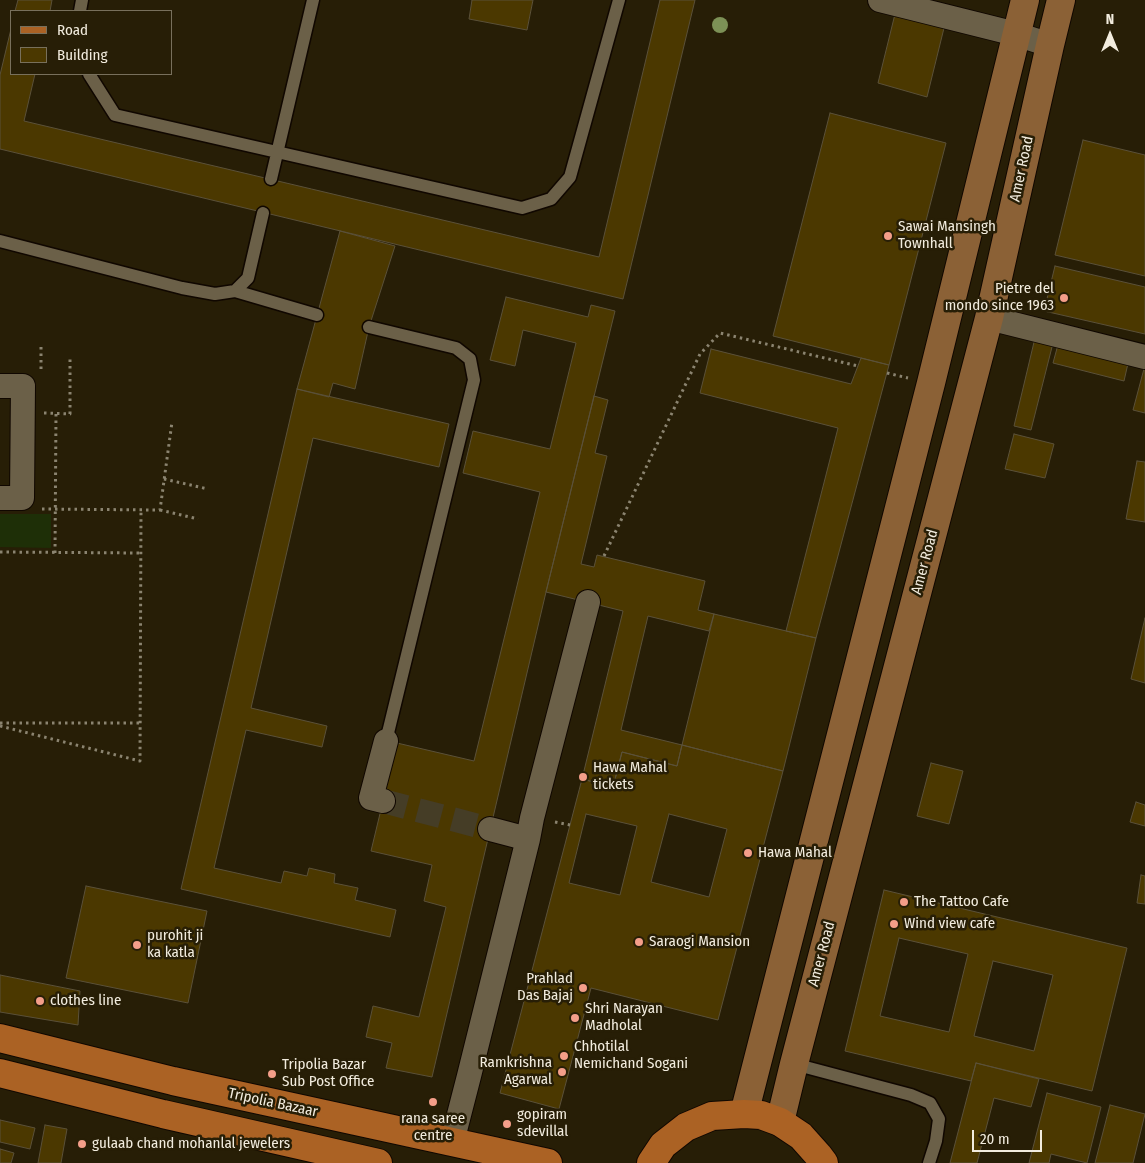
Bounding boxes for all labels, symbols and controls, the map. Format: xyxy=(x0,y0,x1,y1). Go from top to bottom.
legend xyxy=(10,10,172,75)
north arrow xyxy=(1085,10,1135,60)
text: N xyxy=(1106,11,1114,28)
text: Road xyxy=(57,21,88,39)
text: Building xyxy=(57,46,108,64)
street label: Amer Road xyxy=(1006,135,1038,203)
place label: Sawai Mansingh Townhall xyxy=(898,218,996,253)
marker: Sawai Mansingh Townhall xyxy=(882,230,894,242)
place label: Pietre del mondo since 1963 xyxy=(945,280,1054,315)
marker: Pietre del mondo since 1963 xyxy=(1058,292,1070,304)
street label: Amer Road xyxy=(908,527,942,597)
place label: Hawa Mahal tickets xyxy=(593,759,667,794)
marker: Hawa Mahal tickets xyxy=(577,771,589,783)
place label: Hawa Mahal xyxy=(758,844,832,862)
marker: Hawa Mahal xyxy=(742,847,754,859)
place label: The Tattoo Cafe xyxy=(914,893,1009,911)
marker: The Tattoo Cafe xyxy=(898,896,910,908)
place label: Wind view cafe xyxy=(904,915,995,933)
marker: Wind view cafe xyxy=(888,918,900,930)
street label: Amer Road xyxy=(805,919,839,989)
place label: purohit ji ka katla xyxy=(147,927,203,962)
place label: Saraogi Mansion xyxy=(649,933,750,951)
marker: Saraogi Mansion xyxy=(633,936,645,948)
marker: purohit ji ka katla xyxy=(131,939,143,951)
place label: Prahlad Das Bajaj xyxy=(517,970,573,1005)
marker: Prahlad Das Bajaj xyxy=(577,982,589,994)
place label: clothes line xyxy=(50,992,121,1010)
marker: clothes line xyxy=(34,995,46,1007)
place label: Shri Narayan Madholal xyxy=(585,1000,663,1035)
marker: Shri Narayan Madholal xyxy=(569,1012,581,1024)
place label: Chhotilal Nemichand Sogani xyxy=(574,1038,688,1073)
marker: Chhotilal Nemichand Sogani xyxy=(558,1050,570,1062)
place label: Ramkrishna Agarwal xyxy=(480,1054,552,1089)
place label: Tripolia Bazar Sub Post Office xyxy=(282,1056,374,1091)
marker: Ramkrishna Agarwal xyxy=(556,1066,568,1078)
marker: Tripolia Bazar Sub Post Office xyxy=(266,1068,278,1080)
street label: Tripolia Bazaar xyxy=(227,1085,319,1121)
marker: rana saree centre xyxy=(427,1096,439,1108)
place label: gopiram sdevillal xyxy=(517,1106,568,1141)
place label: rana saree centre xyxy=(401,1110,465,1145)
marker: gopiram sdevillal xyxy=(501,1118,513,1130)
scale bar xyxy=(975,1120,1045,1152)
text: 20 m xyxy=(980,1130,1010,1148)
place label: gulaab chand mohanlal jewelers xyxy=(92,1135,290,1153)
marker: gulaab chand mohanlal jewelers xyxy=(76,1138,88,1150)

